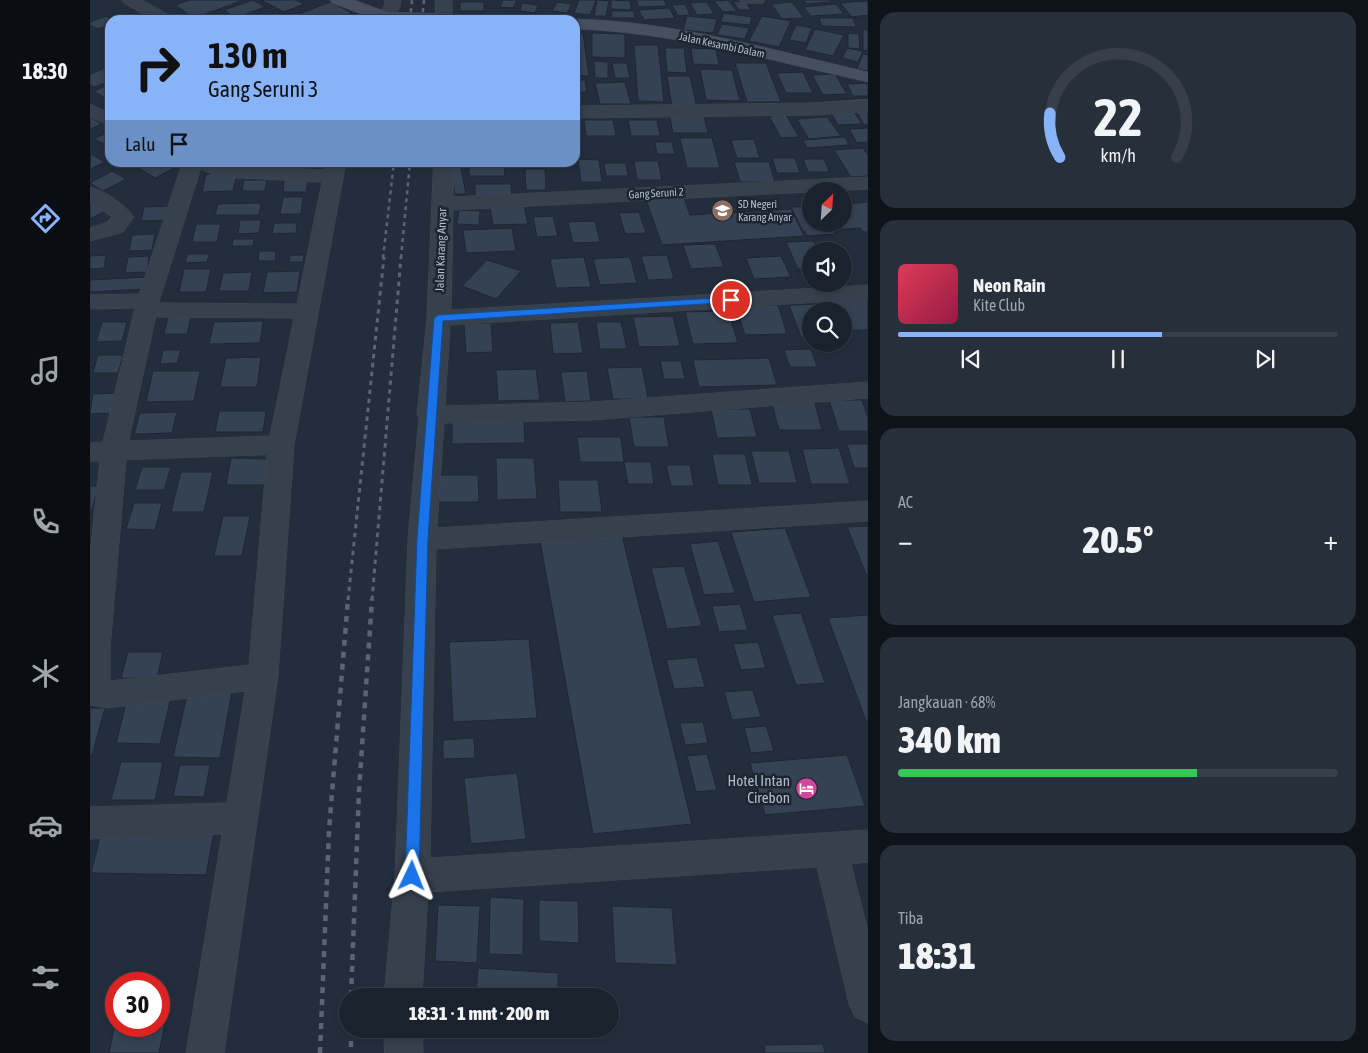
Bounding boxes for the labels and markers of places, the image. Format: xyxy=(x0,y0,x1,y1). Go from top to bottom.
school or university icon: SD Negeri Karang Anyar xyxy=(710,198,734,222)
place label: SD Negeri Karang Anyar xyxy=(738,198,792,223)
pin xyxy=(710,279,752,321)
place label: Hotel Intan Cirebon xyxy=(728,772,790,806)
hotel icon: Hotel Intan Cirebon xyxy=(794,777,818,801)

